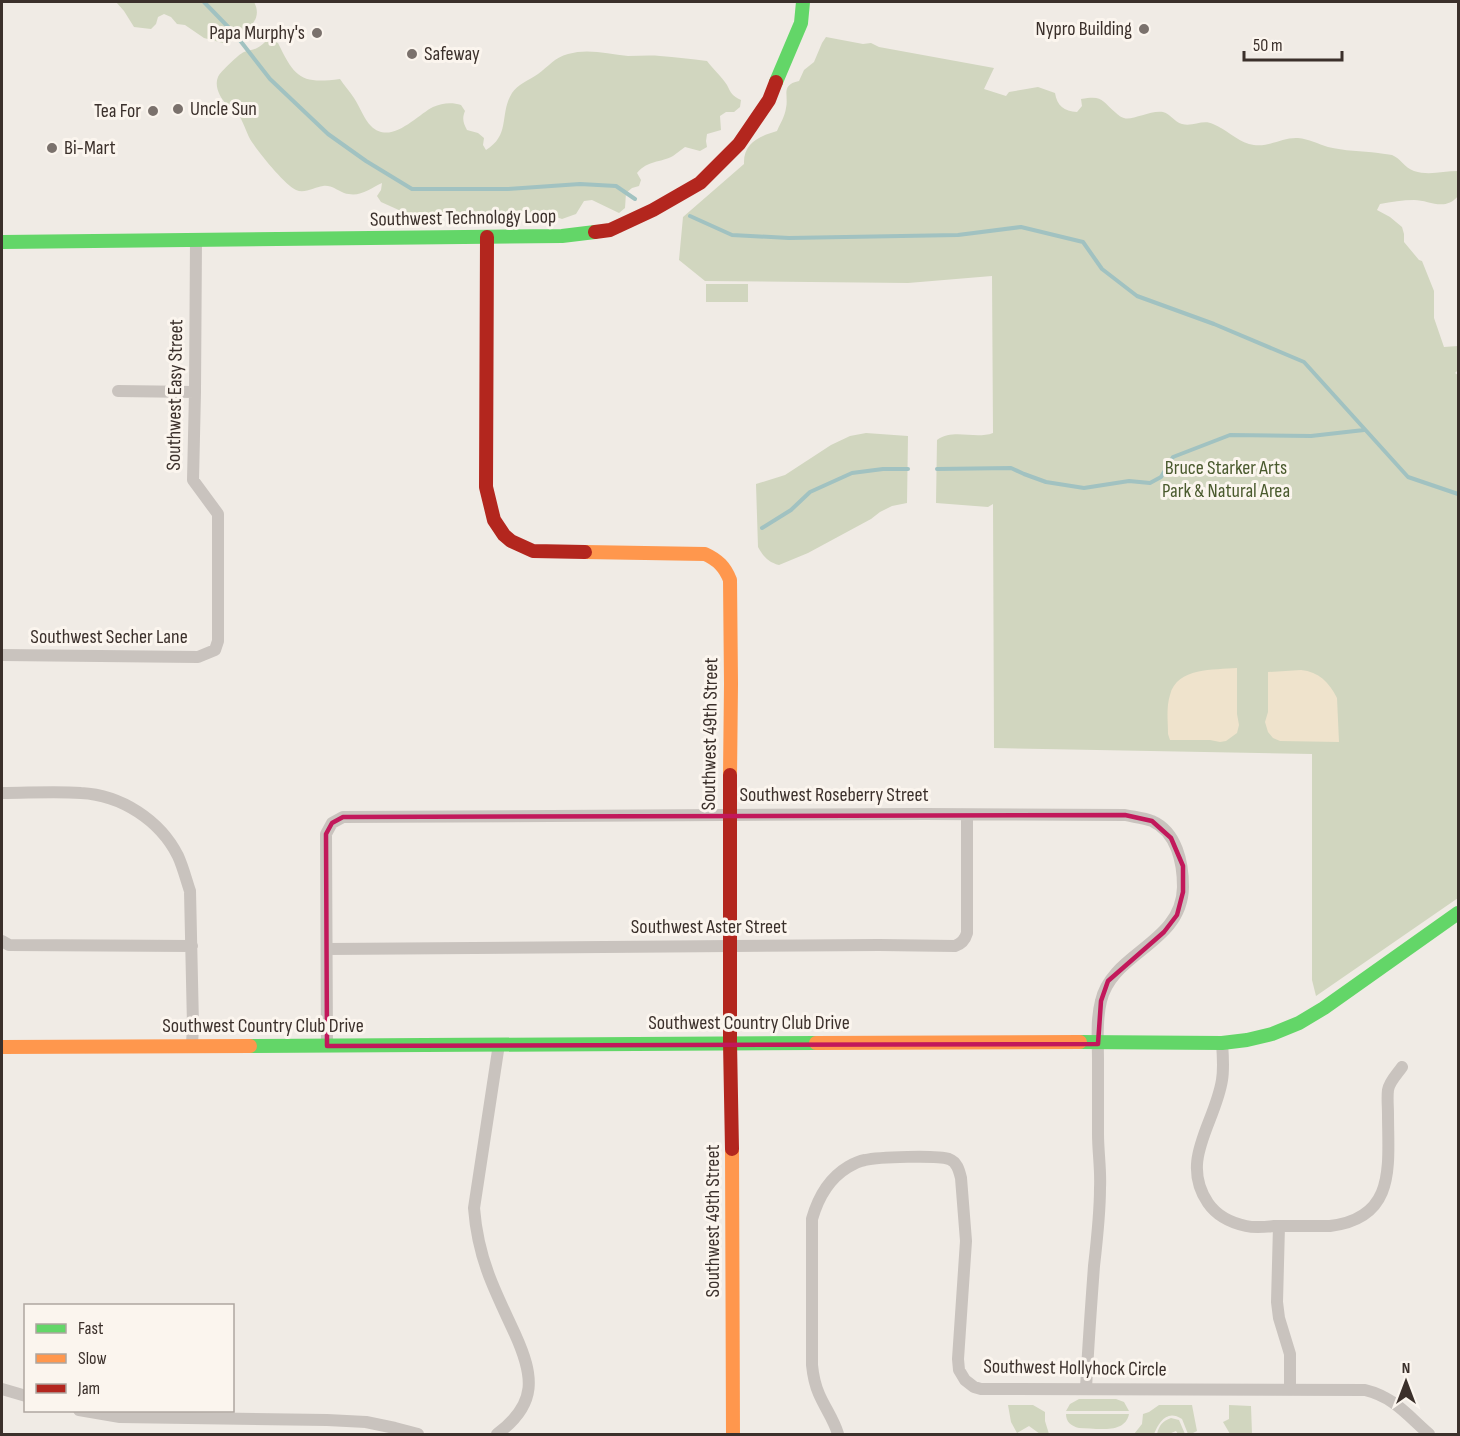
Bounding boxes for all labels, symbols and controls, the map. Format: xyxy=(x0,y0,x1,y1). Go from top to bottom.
place label: Nypro Building xyxy=(1036,17,1132,41)
place label: Papa Murphy's xyxy=(209,21,305,45)
marker: Nypro Building xyxy=(1137,22,1151,36)
scale bar xyxy=(1244,24,1342,62)
marker: Papa Murphy's xyxy=(310,26,324,40)
text: 50 m xyxy=(1253,35,1283,56)
place label: Safeway xyxy=(424,42,480,66)
marker: Safeway xyxy=(405,47,419,61)
place label: Uncle Sun xyxy=(190,97,257,121)
place label: Tea For xyxy=(94,99,141,123)
marker: Uncle Sun xyxy=(171,102,185,116)
marker: Tea For xyxy=(146,104,160,118)
place label: Bi-Mart xyxy=(64,136,116,160)
marker: Bi-Mart xyxy=(45,141,59,155)
street label: Southwest Technology Loop xyxy=(370,204,556,232)
street label: Southwest Easy Street xyxy=(162,319,188,471)
park label: Bruce Starker Arts Park & Natural Area xyxy=(1162,456,1290,503)
street label: Southwest Secher Lane xyxy=(30,625,188,649)
street label: Southwest 49th Street xyxy=(697,657,723,811)
street label: Southwest Roseberry Street xyxy=(739,783,929,807)
street label: Southwest Aster Street xyxy=(631,915,787,939)
street label: Southwest Country Club Drive xyxy=(648,1011,850,1035)
street label: Southwest Country Club Drive xyxy=(162,1014,364,1038)
street label: Southwest 49th Street xyxy=(701,1145,725,1297)
legend xyxy=(24,1304,234,1412)
text: Fast xyxy=(78,1318,104,1339)
text: Slow xyxy=(78,1348,107,1369)
north arrow xyxy=(1376,1352,1436,1412)
street label: Southwest Hollyhock Circle xyxy=(983,1354,1167,1382)
text: N xyxy=(1402,1359,1410,1378)
text: Jam xyxy=(77,1378,100,1399)

